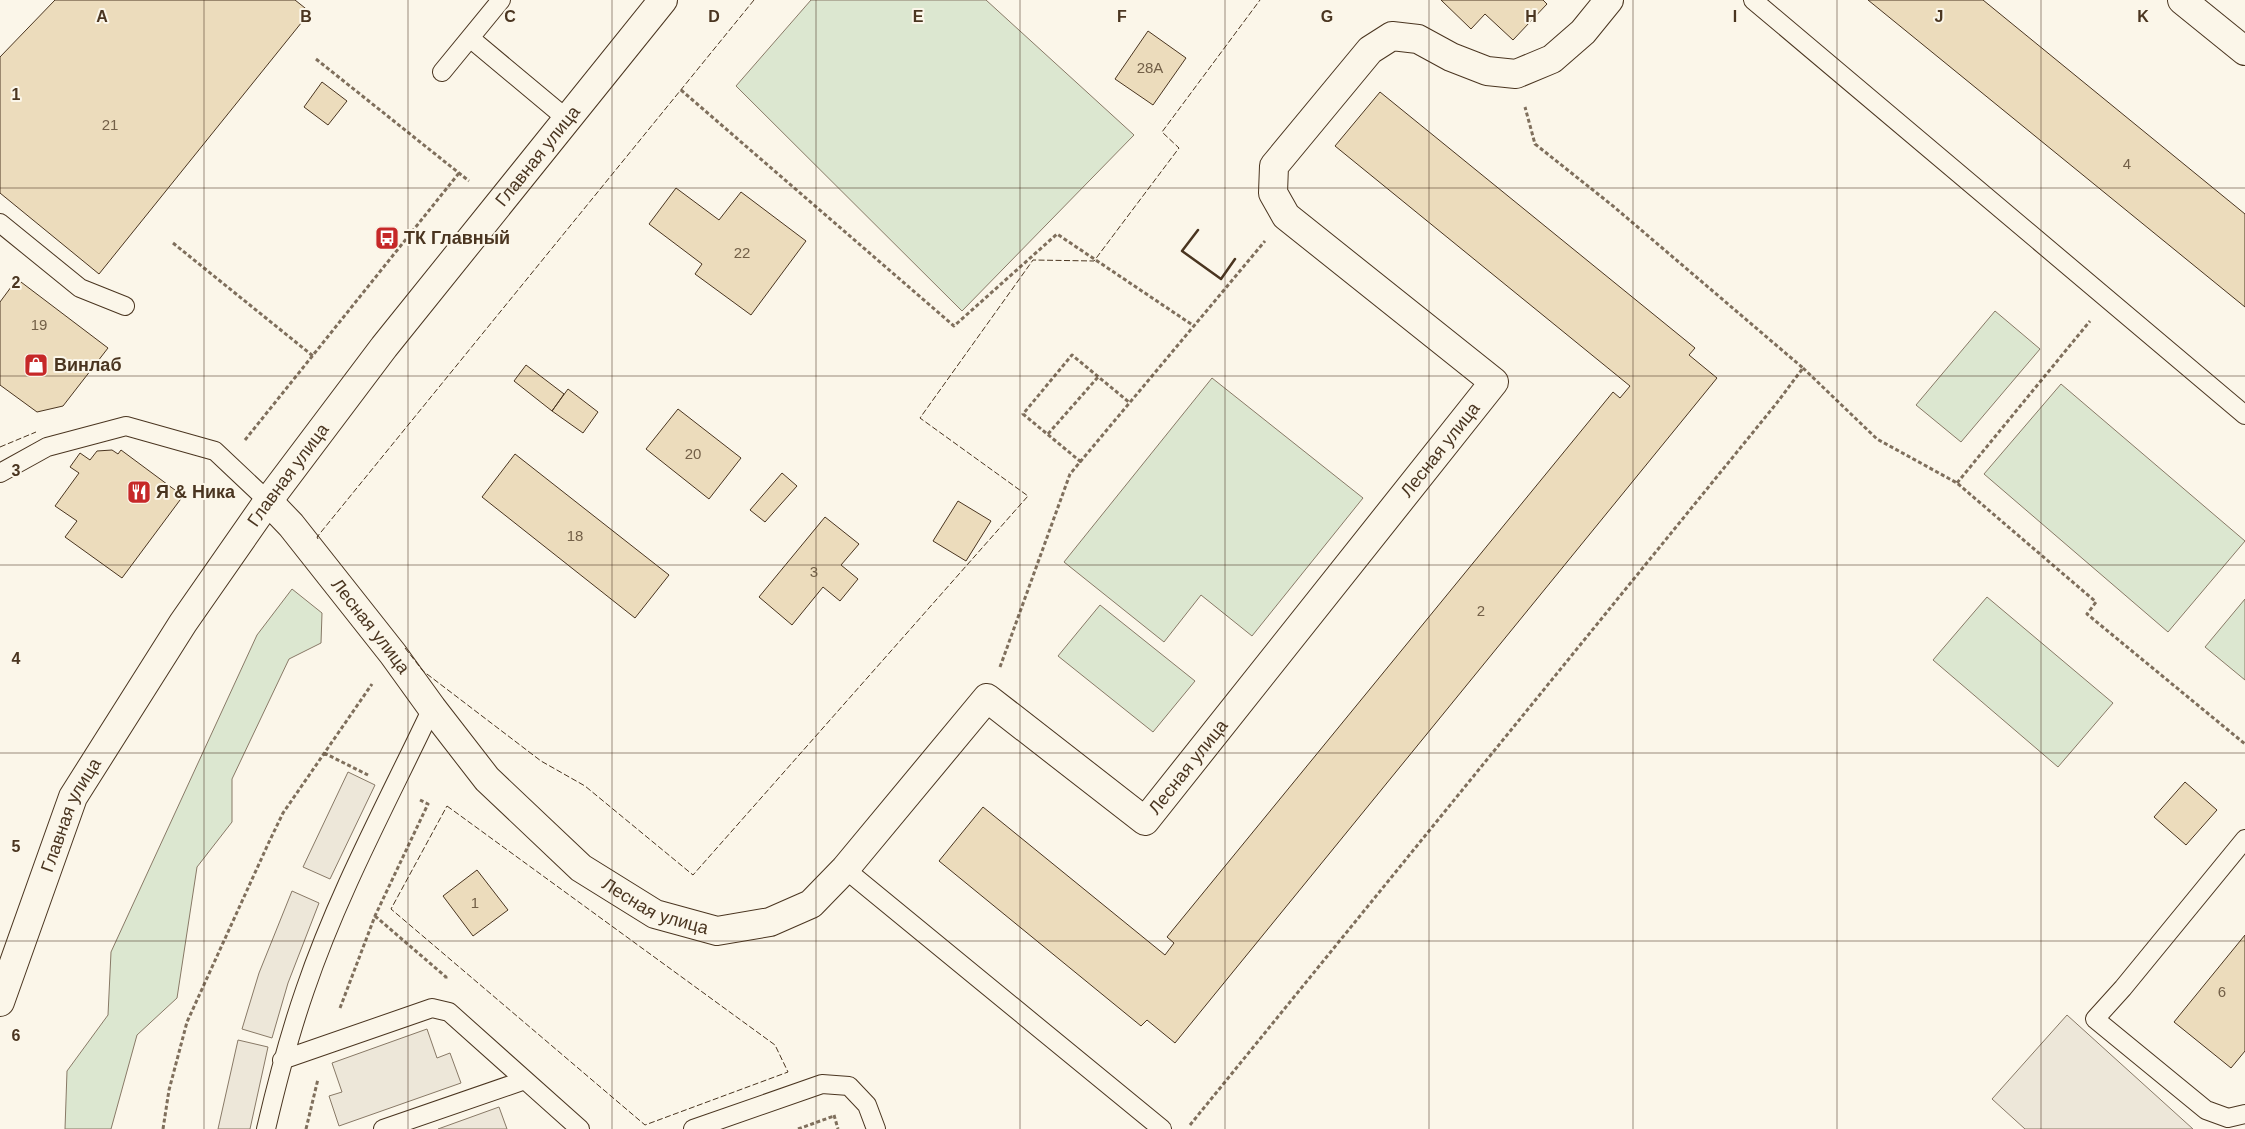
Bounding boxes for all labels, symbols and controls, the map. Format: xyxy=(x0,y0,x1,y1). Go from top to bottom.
text: A xyxy=(96,8,108,25)
text: B xyxy=(300,8,312,25)
text: C xyxy=(504,8,516,25)
text: D xyxy=(708,8,720,25)
text: E xyxy=(913,8,924,25)
text: F xyxy=(1117,8,1127,25)
text: G xyxy=(1321,8,1333,25)
text: H xyxy=(1525,8,1537,25)
text: I xyxy=(1733,8,1737,25)
text: J xyxy=(1935,8,1943,25)
text: K xyxy=(2137,8,2149,25)
house number: 28А xyxy=(1137,59,1163,76)
text: 1 xyxy=(12,86,21,103)
street label: Главная улица xyxy=(491,101,585,210)
house number: 21 xyxy=(102,116,118,133)
house number: 4 xyxy=(2123,155,2131,172)
bus stop icon: ТК Главный xyxy=(374,225,400,251)
place label: ТК Главный xyxy=(404,228,510,248)
house number: 22 xyxy=(734,244,750,261)
text: 2 xyxy=(12,274,21,291)
house number: 19 xyxy=(31,316,47,333)
shop icon: Винлаб xyxy=(23,352,49,378)
place label: Винлаб xyxy=(54,355,122,375)
street label: Лесная улица xyxy=(1396,398,1484,501)
street label: Главная улица xyxy=(243,419,333,530)
house number: 20 xyxy=(685,445,701,462)
text: 3 xyxy=(12,462,21,479)
restaurant icon: Я & Ника xyxy=(126,479,152,505)
place label: Я & Ника xyxy=(156,482,236,502)
house number: 18 xyxy=(567,527,583,544)
house number: 3 xyxy=(810,563,818,580)
street label: Лесная улица xyxy=(327,575,414,678)
house number: 2 xyxy=(1477,602,1485,619)
text: 4 xyxy=(12,650,21,667)
street label: Лесная улица xyxy=(1144,715,1232,818)
street label: Главная улица xyxy=(37,754,105,875)
text: 5 xyxy=(12,838,21,855)
street label: Лесная улица xyxy=(599,874,711,938)
house number: 1 xyxy=(471,894,479,911)
house number: 6 xyxy=(2218,983,2226,1000)
text: 6 xyxy=(12,1027,21,1044)

